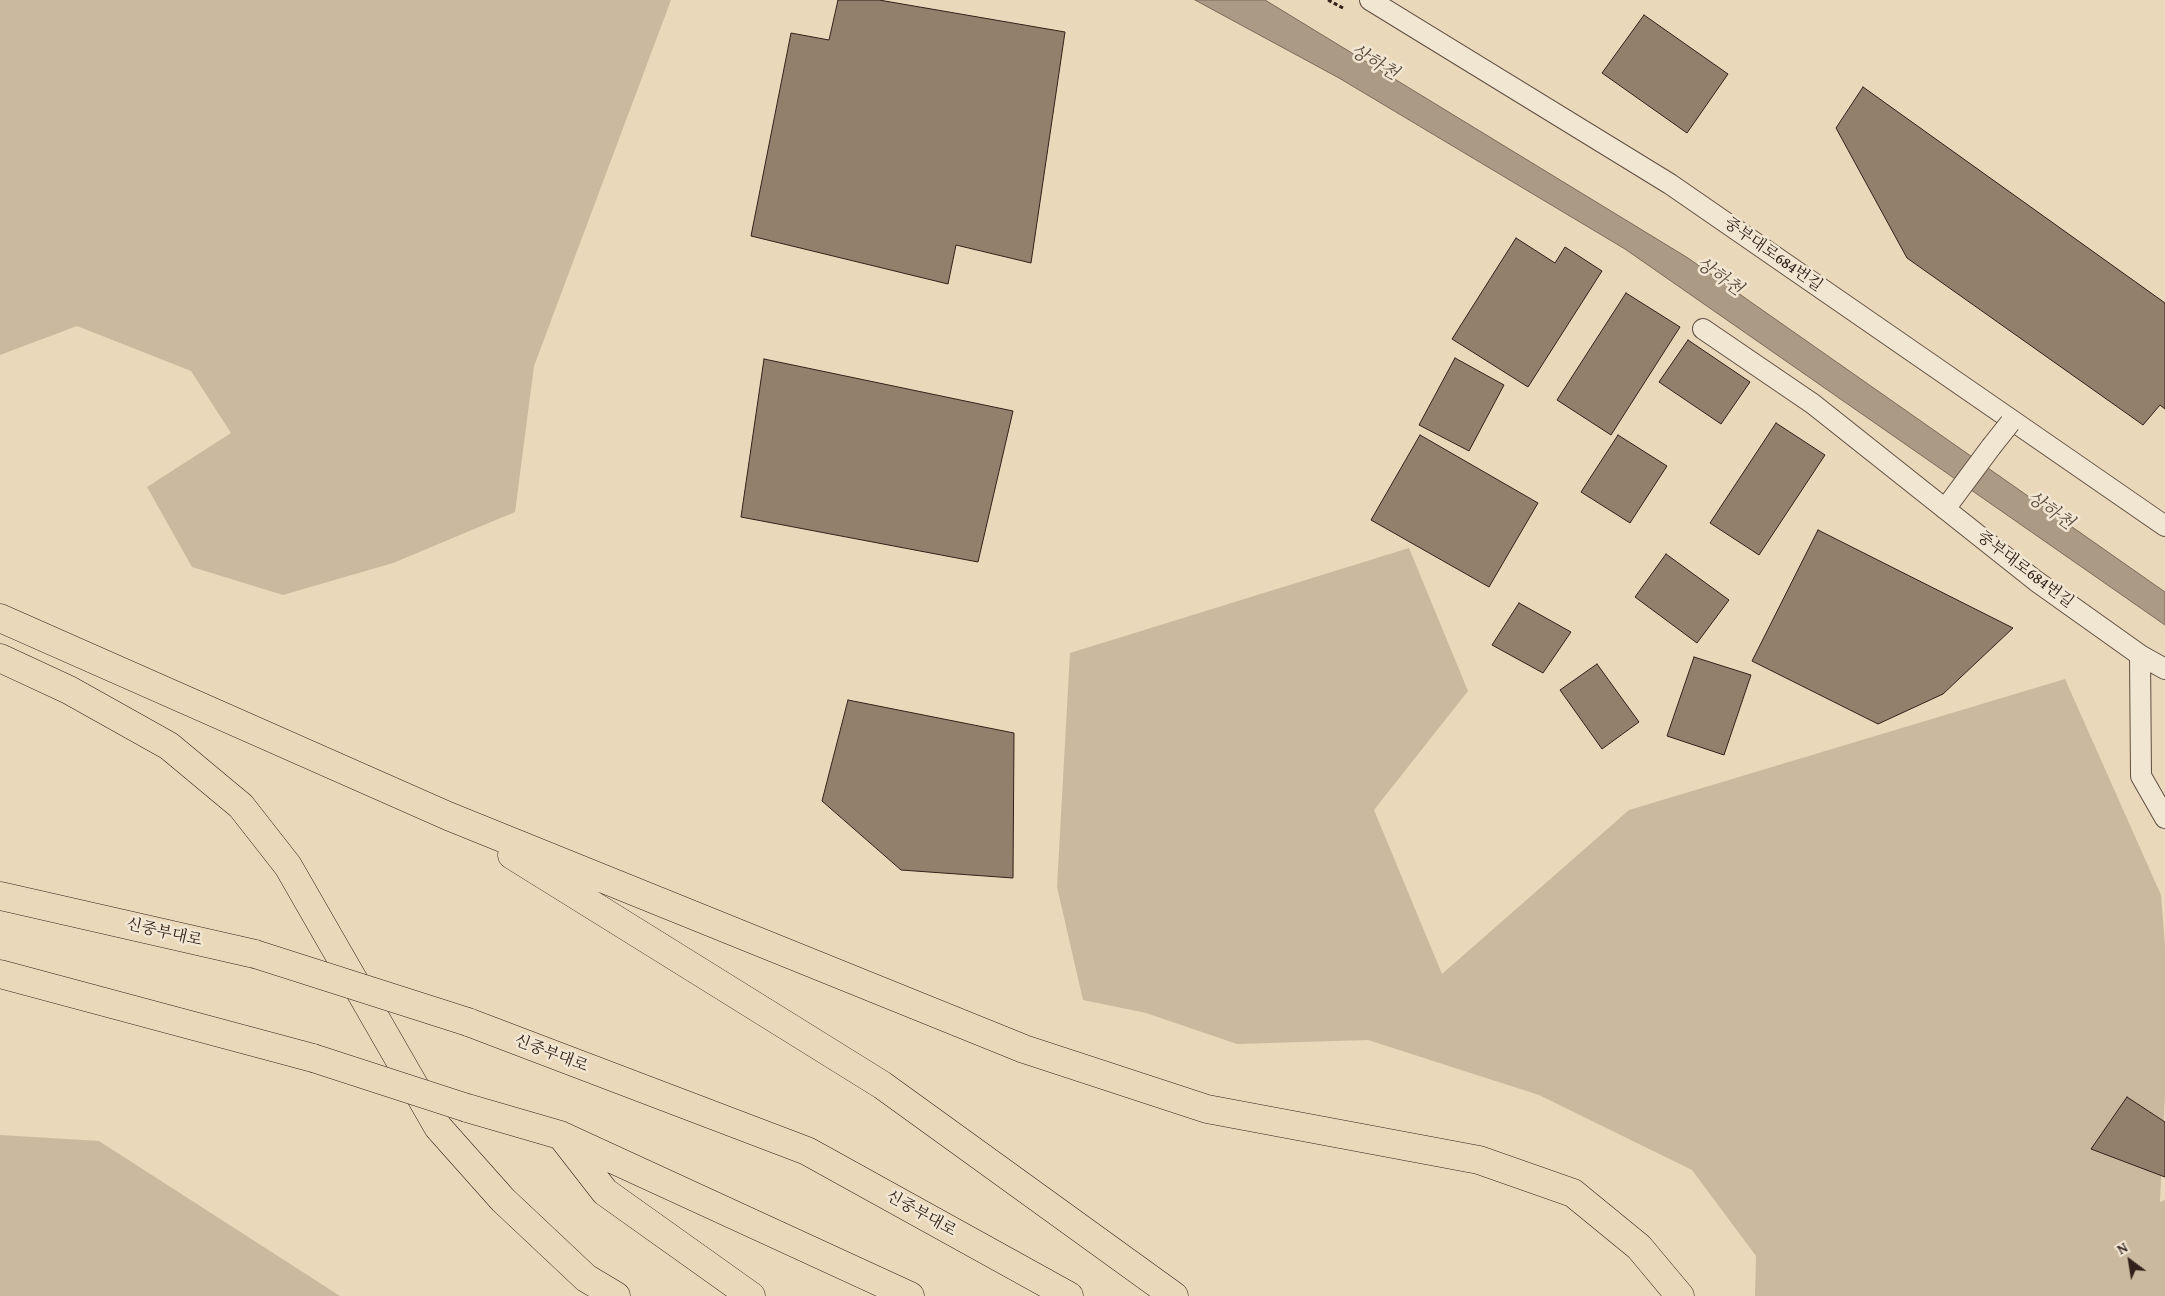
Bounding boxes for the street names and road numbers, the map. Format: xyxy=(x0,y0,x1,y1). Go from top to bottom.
street label: 중부대로684번길 xyxy=(1720,214,1826,296)
street label: 중부대로684번길 xyxy=(1973,527,2077,613)
street label: 신중부대로 xyxy=(124,915,204,951)
street label: 신중부대로 xyxy=(511,1031,591,1077)
street label: 신중부대로 xyxy=(883,1187,959,1241)

